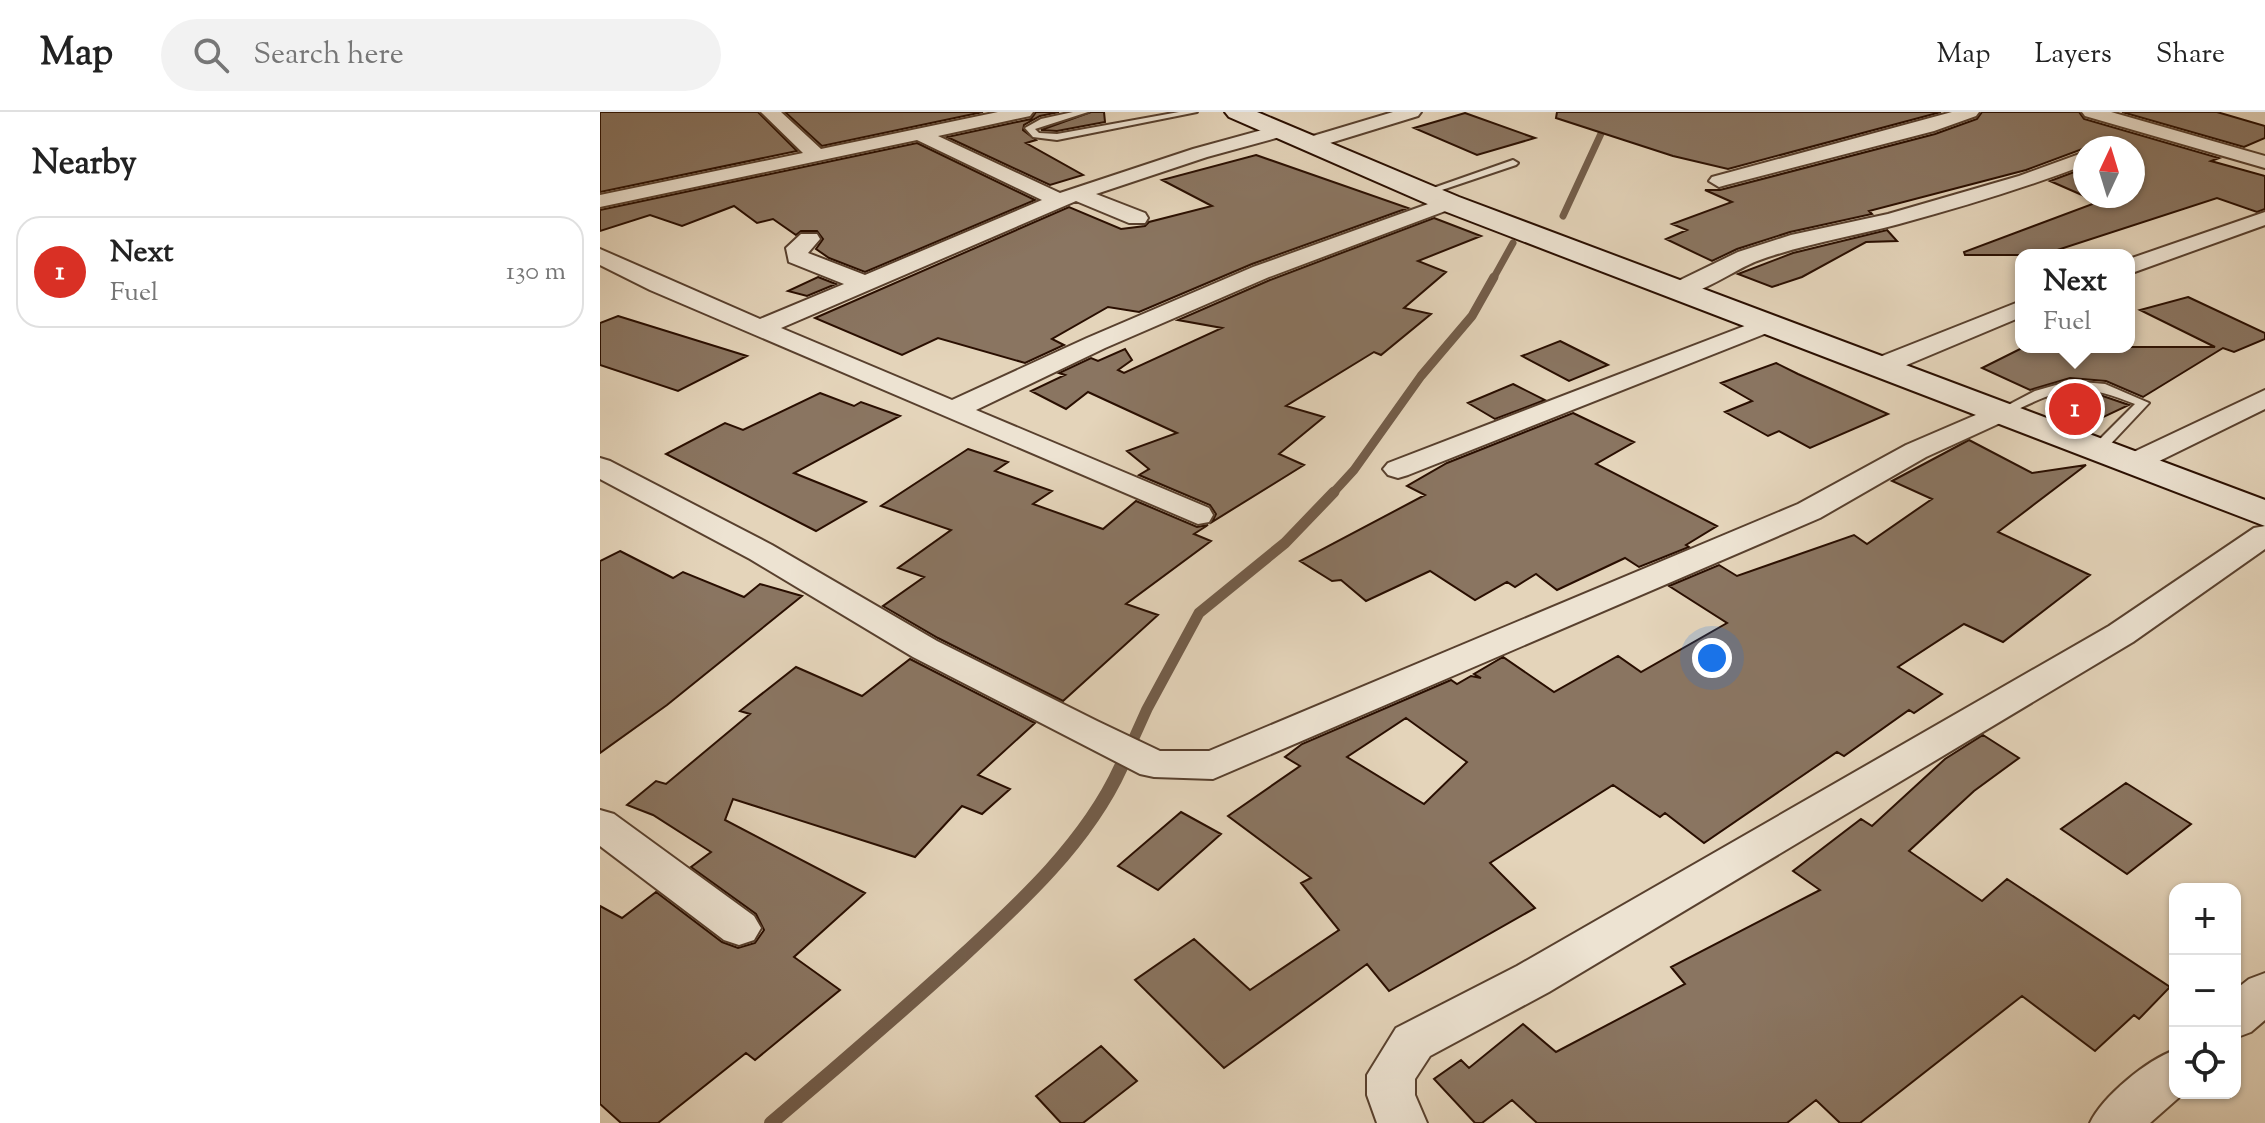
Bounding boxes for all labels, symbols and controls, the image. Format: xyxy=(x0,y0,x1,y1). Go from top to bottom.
search box xyxy=(161,19,721,91)
text: Map xyxy=(40,28,113,82)
icon: search xyxy=(189,33,233,77)
text: Search here xyxy=(253,34,404,77)
text: Map xyxy=(1937,35,1990,75)
text: Layers xyxy=(2034,35,2112,75)
text: Share xyxy=(2156,35,2225,75)
north arrow xyxy=(2073,136,2145,208)
text: Nearby xyxy=(32,140,137,189)
text: Next xyxy=(110,232,174,275)
popup xyxy=(2015,249,2135,353)
text: 1 xyxy=(56,254,64,291)
text: 130 m xyxy=(506,254,566,291)
text: Next xyxy=(2043,261,2107,304)
text: Fuel xyxy=(110,275,158,312)
text: Fuel xyxy=(2043,304,2091,341)
pin: 1 xyxy=(2049,379,2101,439)
your location xyxy=(1692,638,1732,678)
map controls xyxy=(2169,883,2241,1099)
button: + xyxy=(2169,883,2241,955)
button: − xyxy=(2169,955,2241,1027)
button: locate xyxy=(2169,1027,2241,1099)

